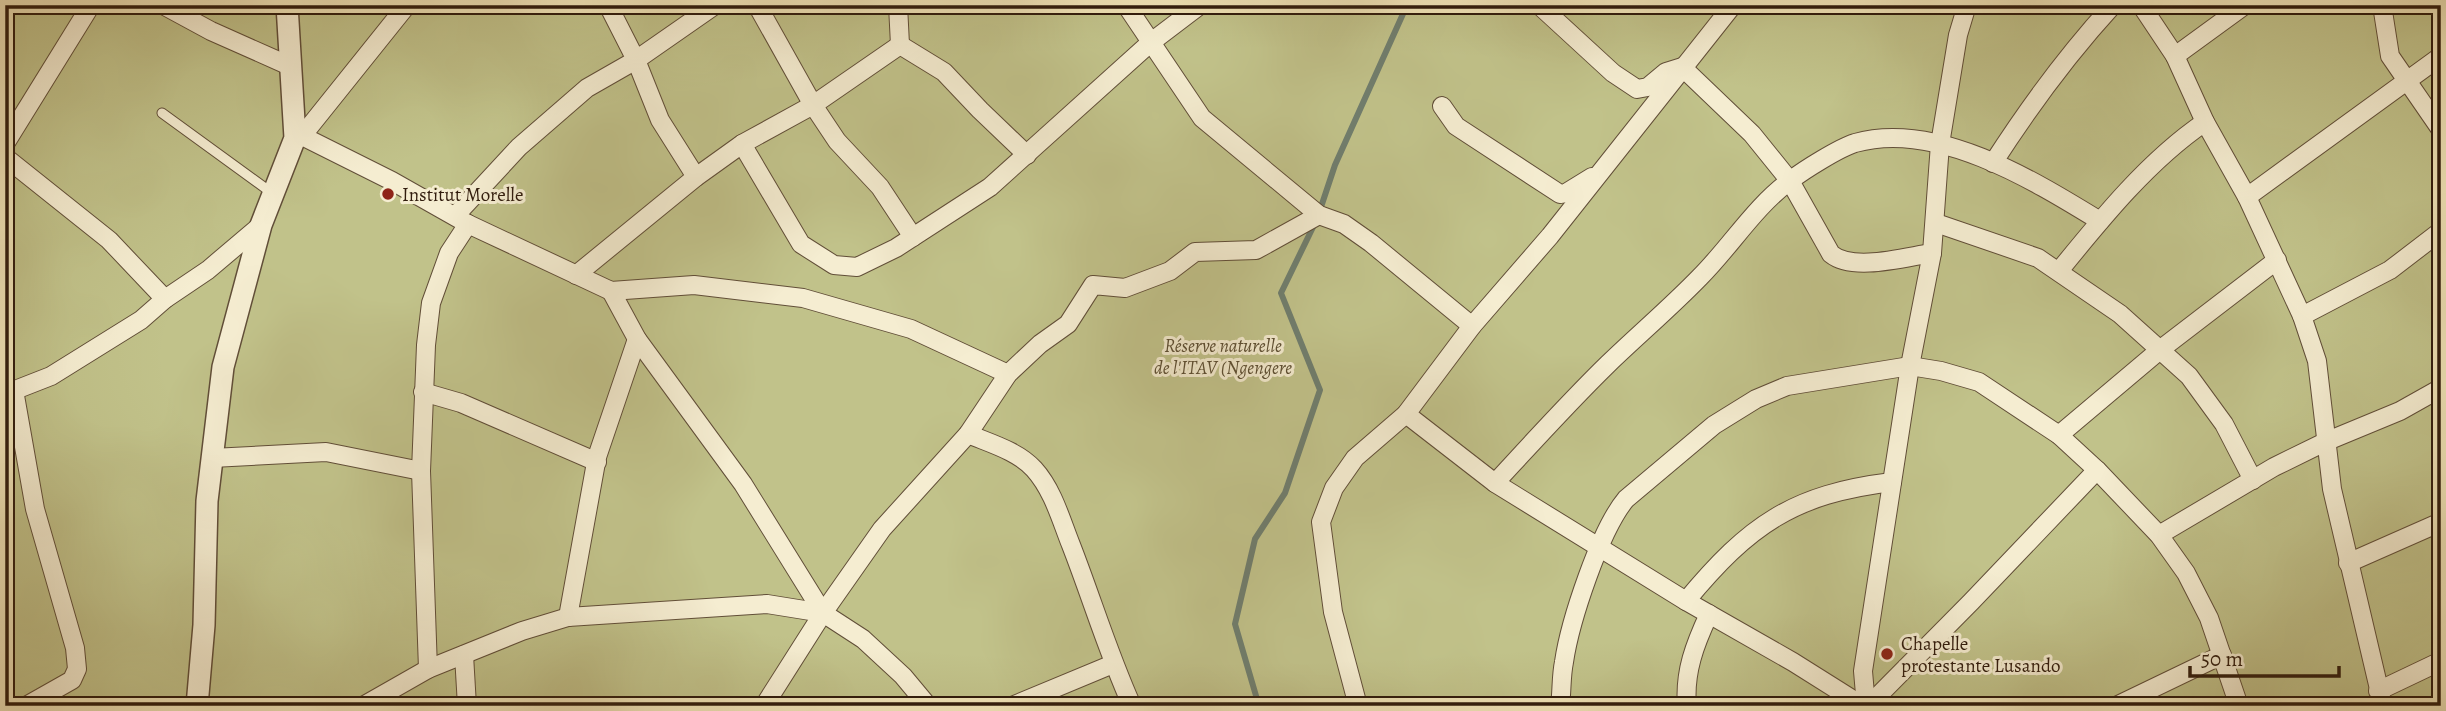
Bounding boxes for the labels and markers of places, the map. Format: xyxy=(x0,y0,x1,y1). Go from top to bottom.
place label: Institut Morelle xyxy=(402,182,524,208)
marker: Institut Morelle xyxy=(380,186,396,202)
place label: Chapelle protestante Lusando xyxy=(1901,631,2061,679)
marker: Chapelle protestante Lusando xyxy=(1879,646,1895,662)

